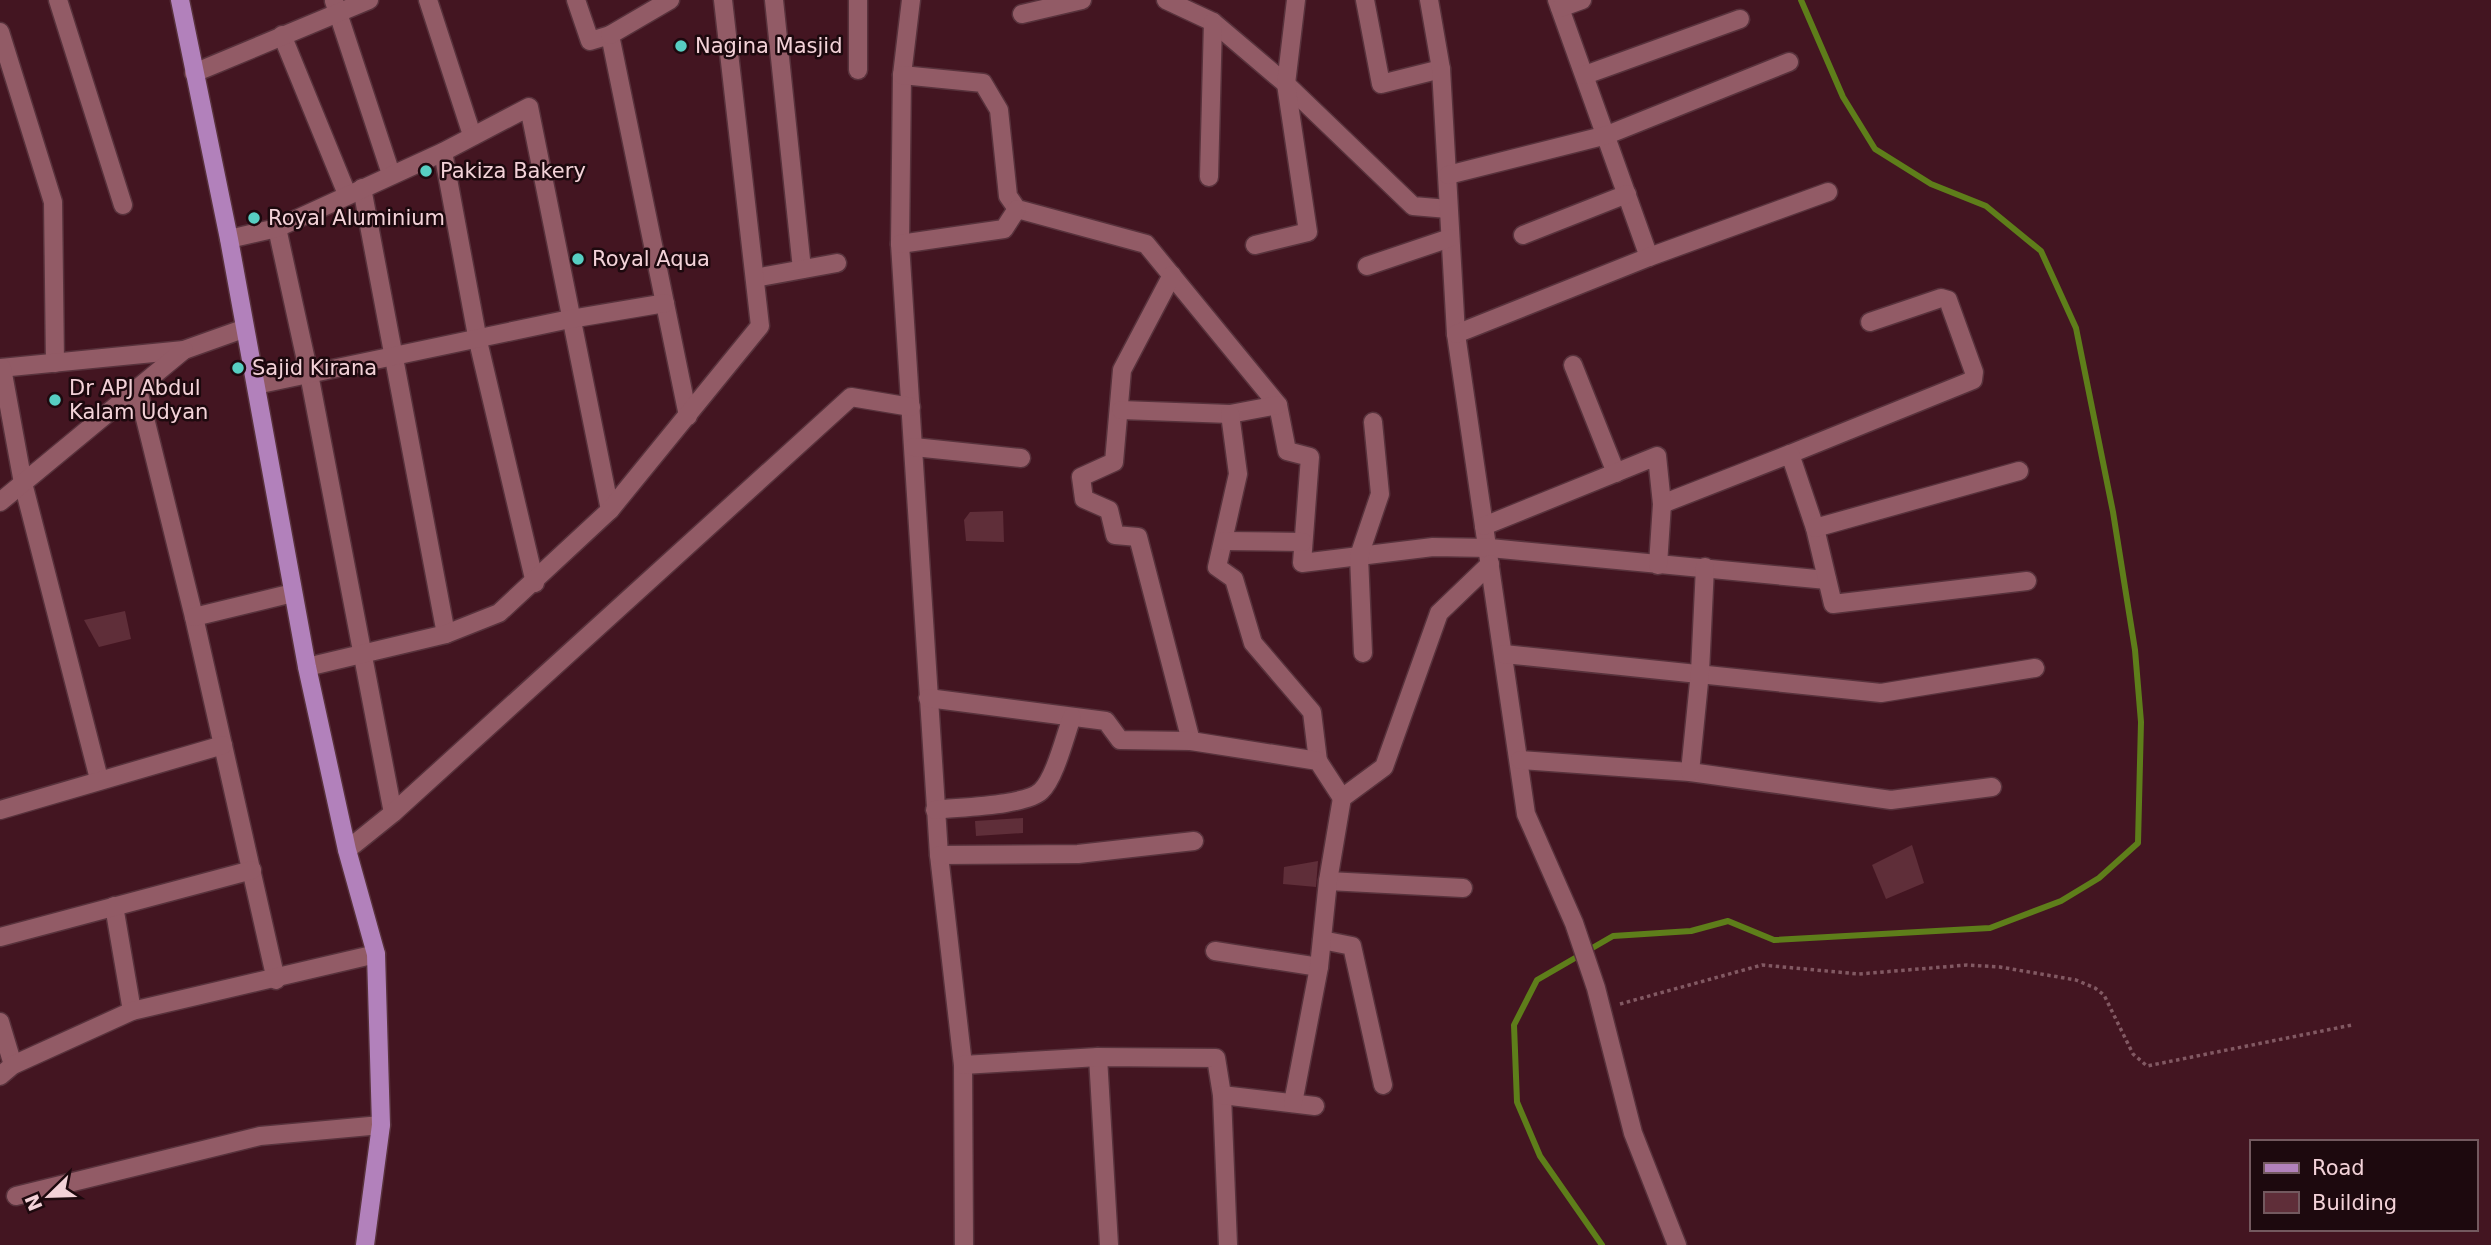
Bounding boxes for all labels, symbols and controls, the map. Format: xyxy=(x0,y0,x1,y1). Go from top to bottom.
place label: Nagina Masjid xyxy=(695,34,843,58)
marker: Nagina Masjid xyxy=(673,38,689,54)
place label: Pakiza Bakery xyxy=(440,159,586,183)
marker: Pakiza Bakery xyxy=(418,163,434,179)
place label: Royal Aluminium xyxy=(268,206,445,230)
marker: Royal Aluminium xyxy=(246,210,262,226)
place label: Royal Aqua xyxy=(592,247,710,271)
marker: Royal Aqua xyxy=(570,251,586,267)
place label: Sajid Kirana xyxy=(252,356,377,380)
marker: Sajid Kirana xyxy=(230,360,246,376)
place label: Dr APJ Abdul Kalam Udyan xyxy=(69,376,208,424)
marker: Dr APJ Abdul Kalam Udyan xyxy=(47,392,63,408)
legend xyxy=(2250,1140,2477,1231)
text: Road xyxy=(2312,1156,2365,1180)
north arrow xyxy=(14,1161,84,1231)
text: N xyxy=(20,1191,47,1214)
text: Building xyxy=(2312,1191,2397,1215)

